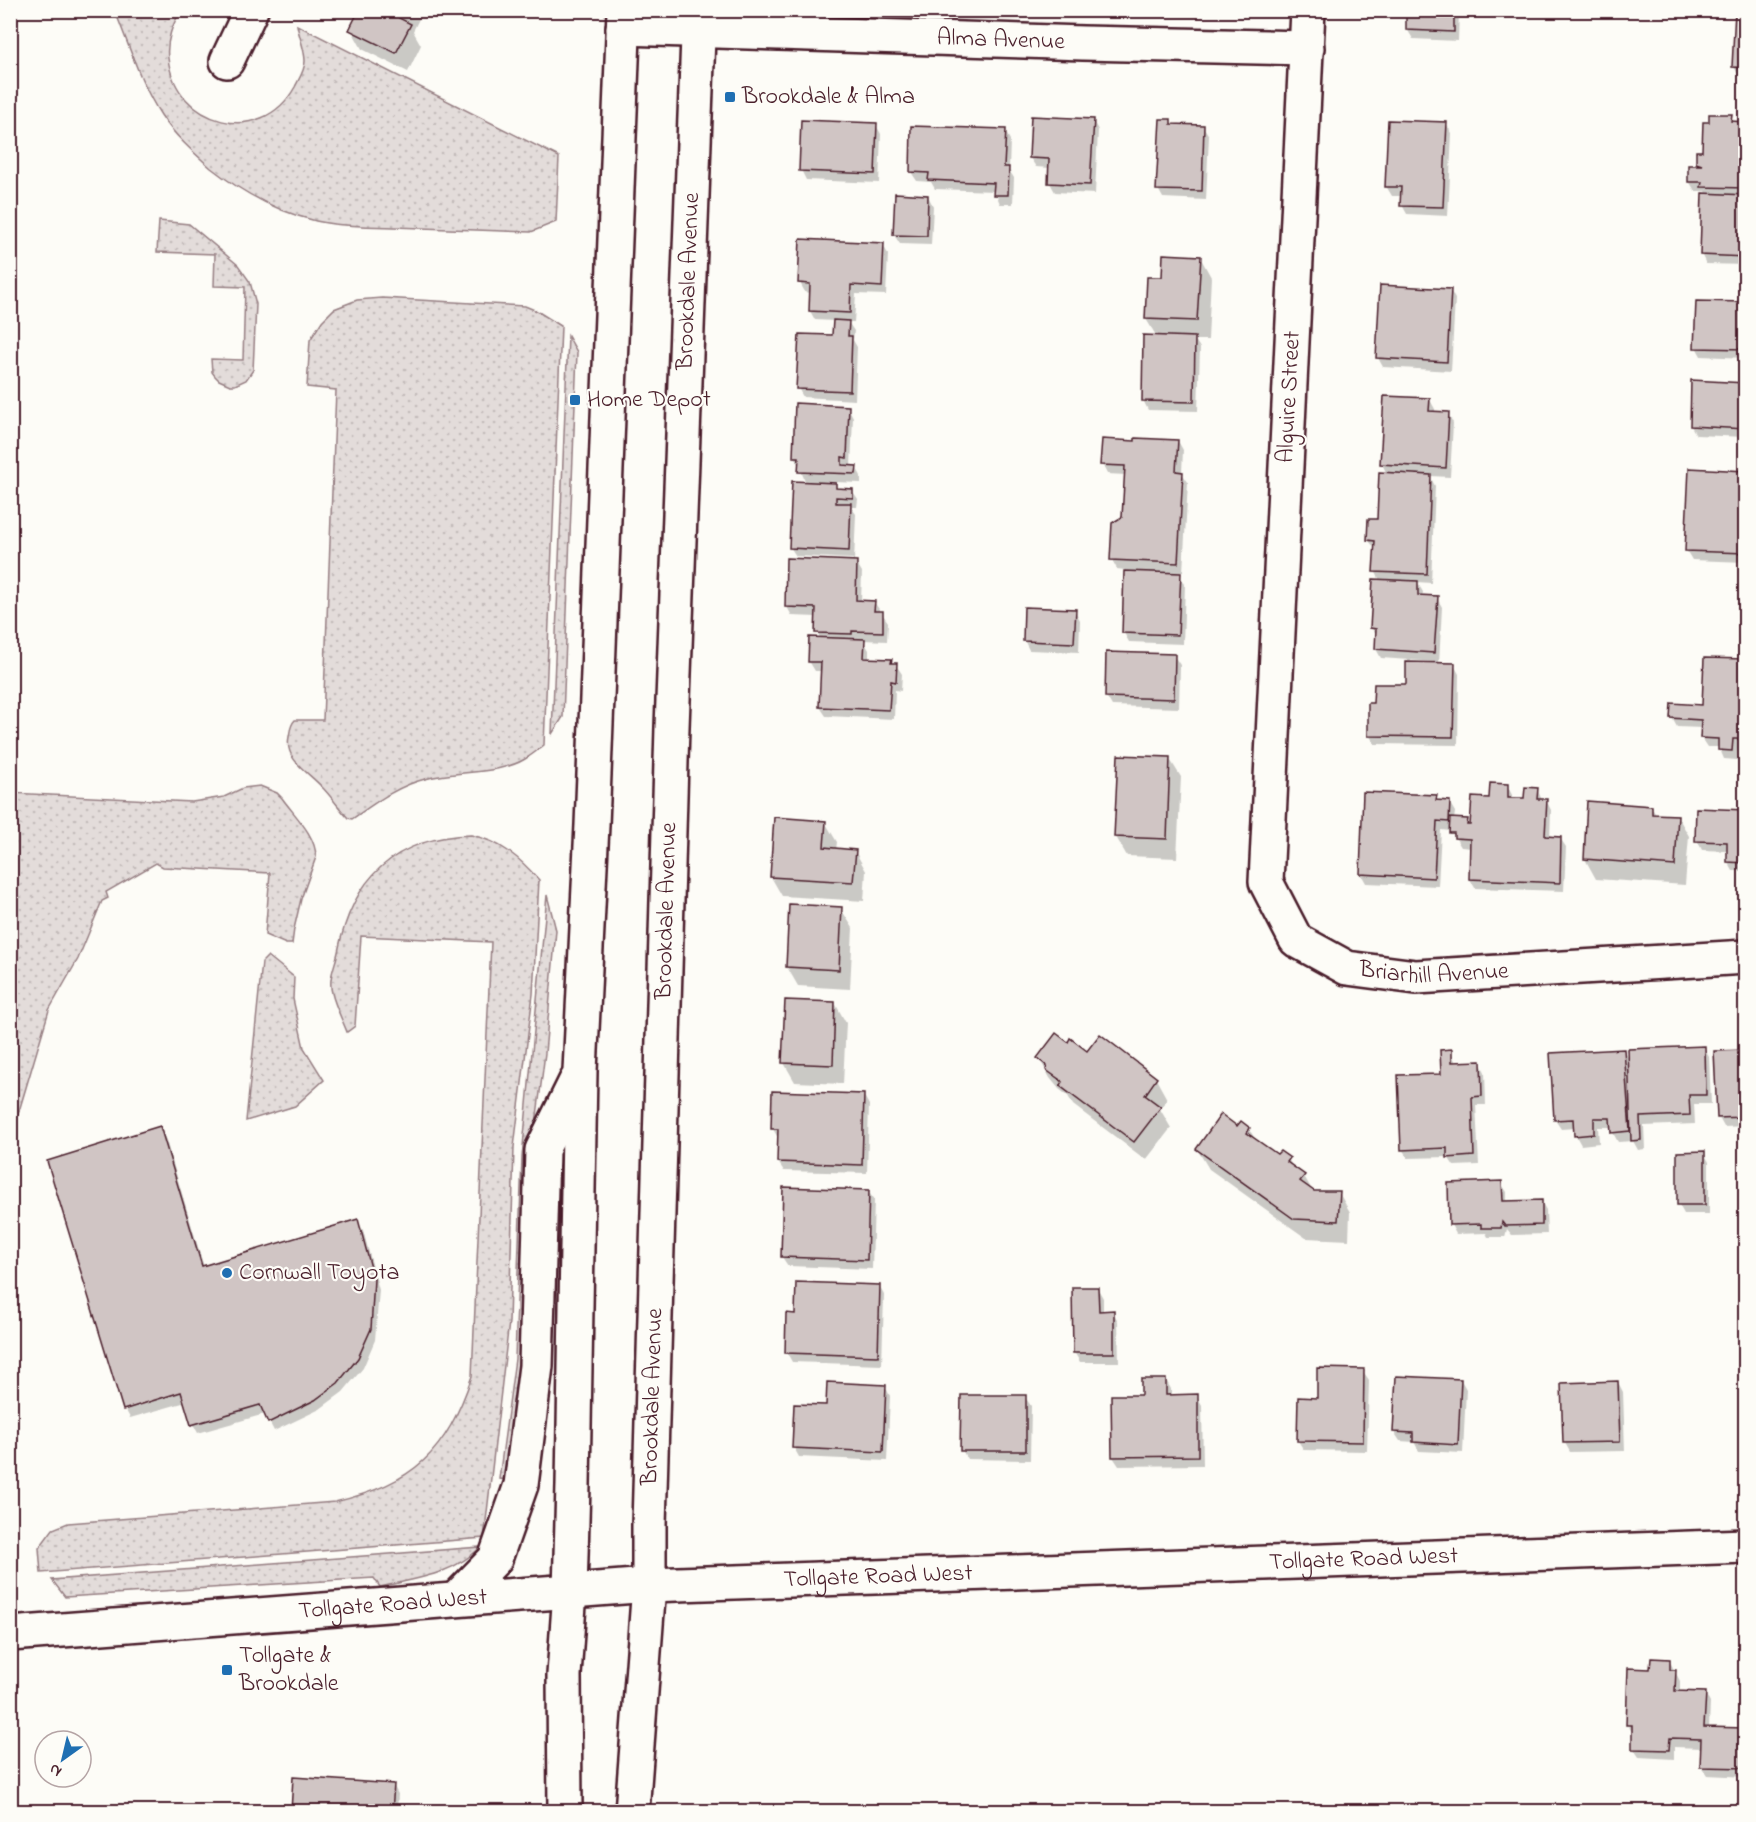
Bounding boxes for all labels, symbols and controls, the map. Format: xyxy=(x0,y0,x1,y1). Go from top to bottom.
street label: Alma Avenue xyxy=(936,21,1066,60)
place label: Brookdale & Alma xyxy=(741,80,915,115)
marker: Brookdale & Alma xyxy=(723,90,737,104)
street label: Brookdale Avenue xyxy=(668,192,710,372)
street label: Alguire Street xyxy=(1269,330,1311,464)
place label: Home Depot xyxy=(587,383,711,418)
marker: Home Depot xyxy=(568,393,582,407)
street label: Brookdale Avenue xyxy=(647,821,687,1001)
street label: Briarhill Avenue xyxy=(1356,952,1510,995)
place label: Cornwall Toyota xyxy=(239,1256,400,1292)
marker: Cornwall Toyota xyxy=(220,1266,234,1280)
street label: Brookdale Avenue xyxy=(633,1307,673,1487)
street label: Tollgate Road West xyxy=(1269,1539,1459,1580)
street label: Tollgate Road West xyxy=(783,1556,973,1598)
street label: Tollgate Road West xyxy=(297,1580,489,1629)
place label: Tollgate & Brookdale xyxy=(238,1639,339,1702)
marker: Tollgate & Brookdale xyxy=(220,1663,234,1677)
north arrow xyxy=(33,1729,93,1789)
text: N xyxy=(44,1757,67,1783)

